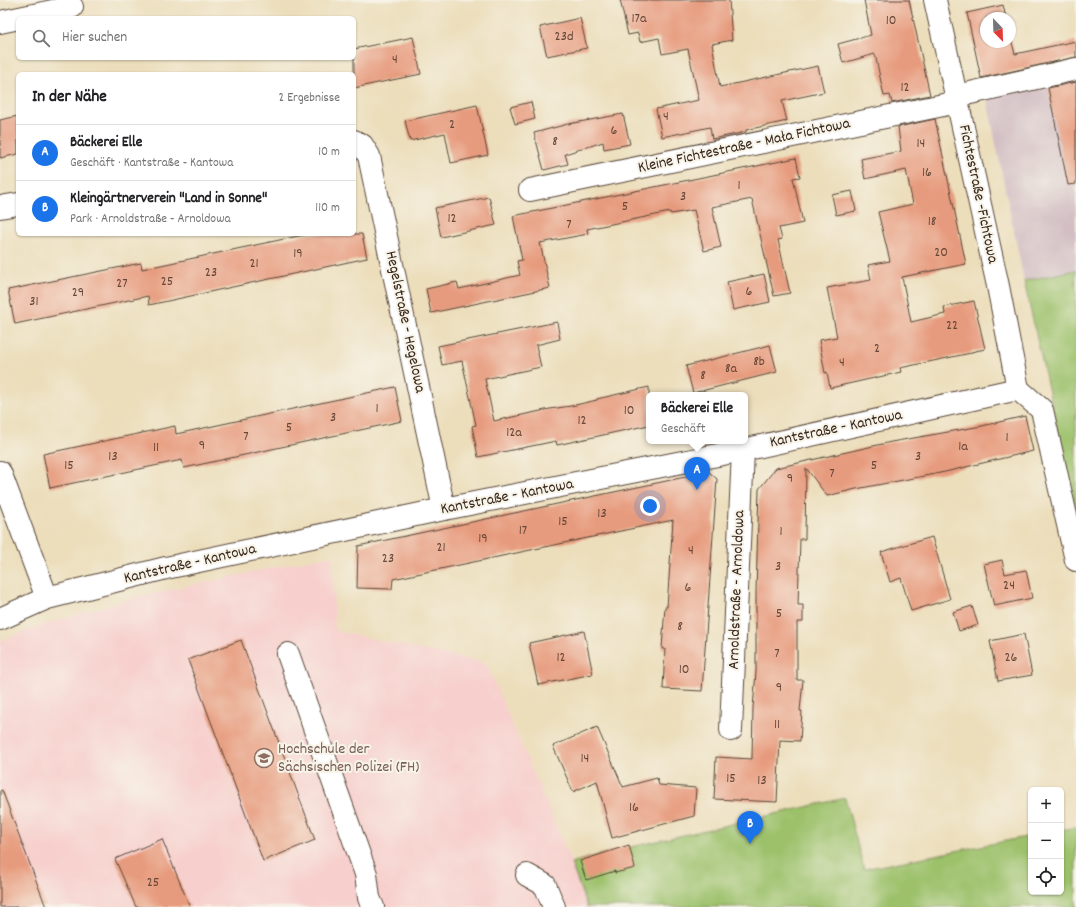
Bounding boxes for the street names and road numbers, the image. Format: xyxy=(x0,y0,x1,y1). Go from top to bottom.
street label: Kleine Fichtestraße - Mała Fichtowa xyxy=(636,112,853,180)
street label: Fichtestraße -Fichtowa xyxy=(952,123,1004,266)
street label: Hegelstraße - Hegelowa xyxy=(379,249,431,396)
street label: Kantstraße - Kantowa xyxy=(768,404,905,454)
street label: Kantstraße - Kantowa xyxy=(439,473,576,521)
street label: Arnoldstraße - Arnoldowa xyxy=(723,509,751,670)
street label: Kantstraße - Kantowa xyxy=(122,538,259,590)

